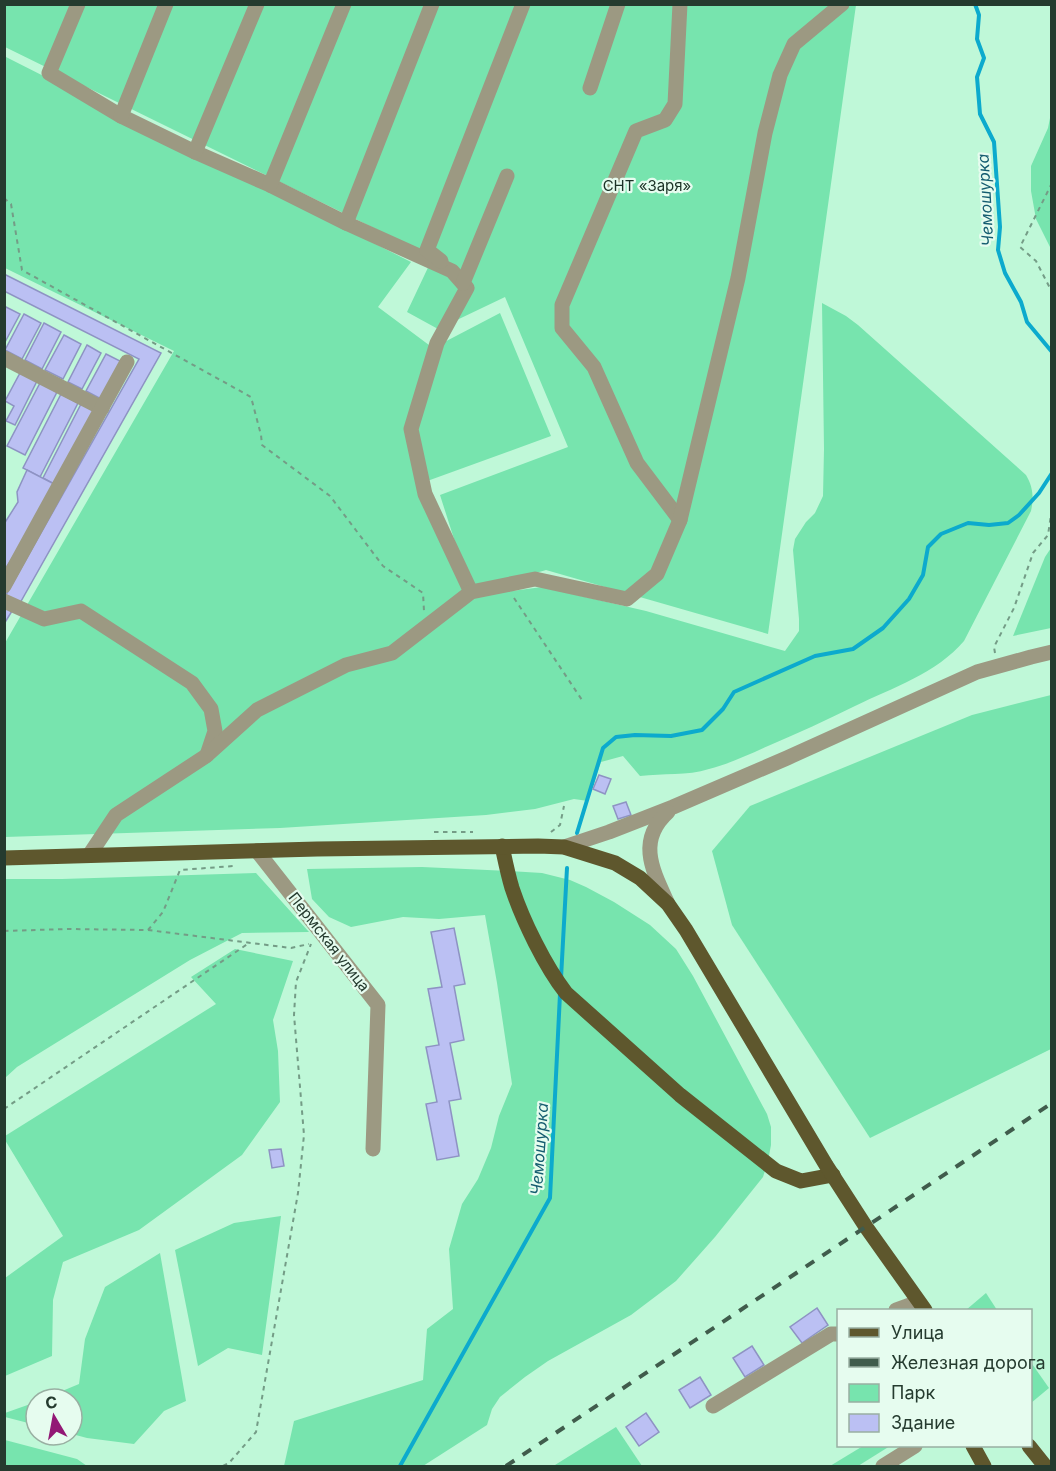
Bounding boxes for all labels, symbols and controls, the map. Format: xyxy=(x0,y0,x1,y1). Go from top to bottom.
water label: Чемошурка xyxy=(973,153,997,247)
park label: СНТ «Заря» xyxy=(603,176,691,195)
street label: Пермская улица xyxy=(285,888,374,995)
water label: Чемошурка xyxy=(526,1102,552,1196)
legend xyxy=(837,1309,1032,1447)
text: Улица xyxy=(891,1322,944,1343)
text: Железная дорога xyxy=(891,1352,1046,1373)
text: Парк xyxy=(891,1382,936,1403)
north arrow xyxy=(24,1387,84,1447)
text: С xyxy=(44,1391,59,1413)
text: Здание xyxy=(891,1412,955,1433)

